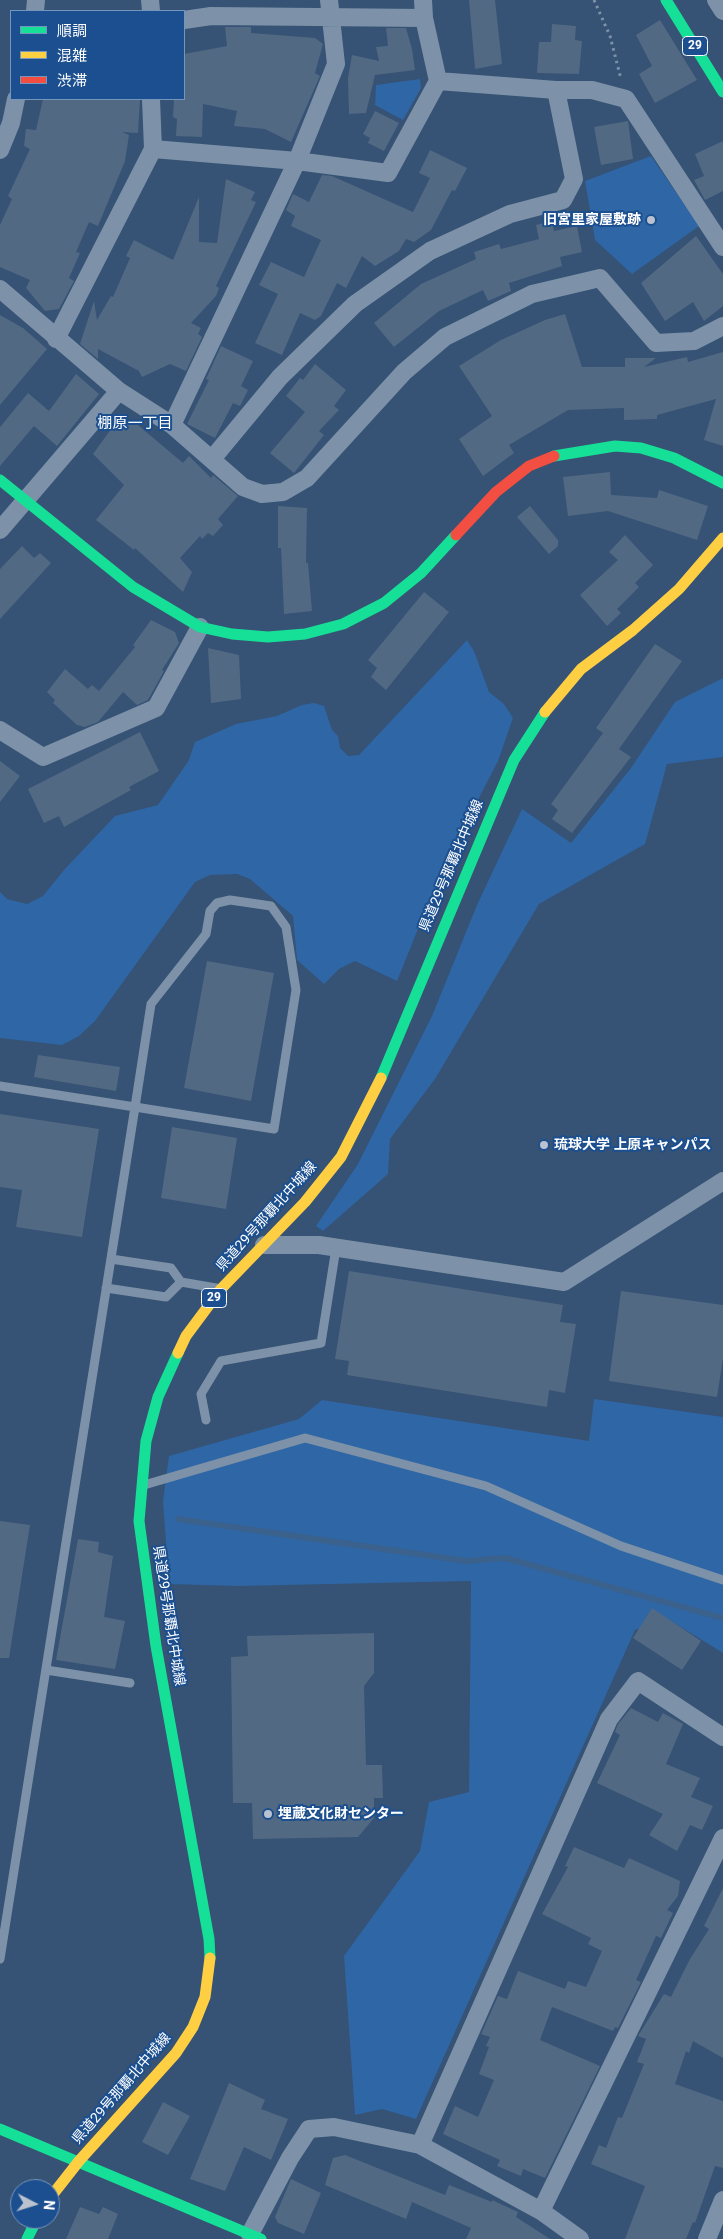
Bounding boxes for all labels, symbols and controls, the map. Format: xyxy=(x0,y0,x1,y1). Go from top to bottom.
legend xyxy=(10,10,185,100)
text: 順調 xyxy=(57,22,87,40)
road number: 29 xyxy=(682,36,708,56)
text: 混雑 xyxy=(57,47,87,65)
text: 渋滞 xyxy=(57,72,87,90)
place label: 旧宮里家屋敷跡 xyxy=(543,212,641,228)
marker: 旧宮里家屋敷跡 xyxy=(645,214,657,226)
district label: 棚原一丁目 xyxy=(98,415,172,433)
street label: 県道29号那覇北中城線 xyxy=(417,797,487,935)
place label: 琉球大学 上原キャンパス xyxy=(554,1137,711,1153)
marker: 琉球大学 上原キャンパス xyxy=(538,1139,550,1151)
street label: 県道29号那覇北中城線 xyxy=(213,1159,321,1275)
road number: 29 xyxy=(202,1289,226,1308)
street label: 県道29号那覇北中城線 xyxy=(149,1545,187,1687)
place label: 埋蔵文化財センター xyxy=(278,1806,404,1822)
marker: 埋蔵文化財センター xyxy=(262,1808,274,1820)
street label: 県道29号那覇北中城線 xyxy=(69,2030,175,2148)
north arrow xyxy=(10,2179,60,2229)
text: N xyxy=(41,2200,57,2211)

